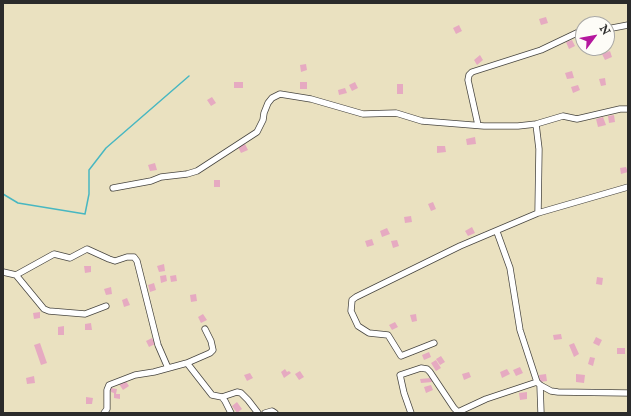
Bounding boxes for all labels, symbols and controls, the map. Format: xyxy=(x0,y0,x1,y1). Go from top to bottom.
north arrow xyxy=(575,16,615,56)
text: N xyxy=(596,22,613,38)

